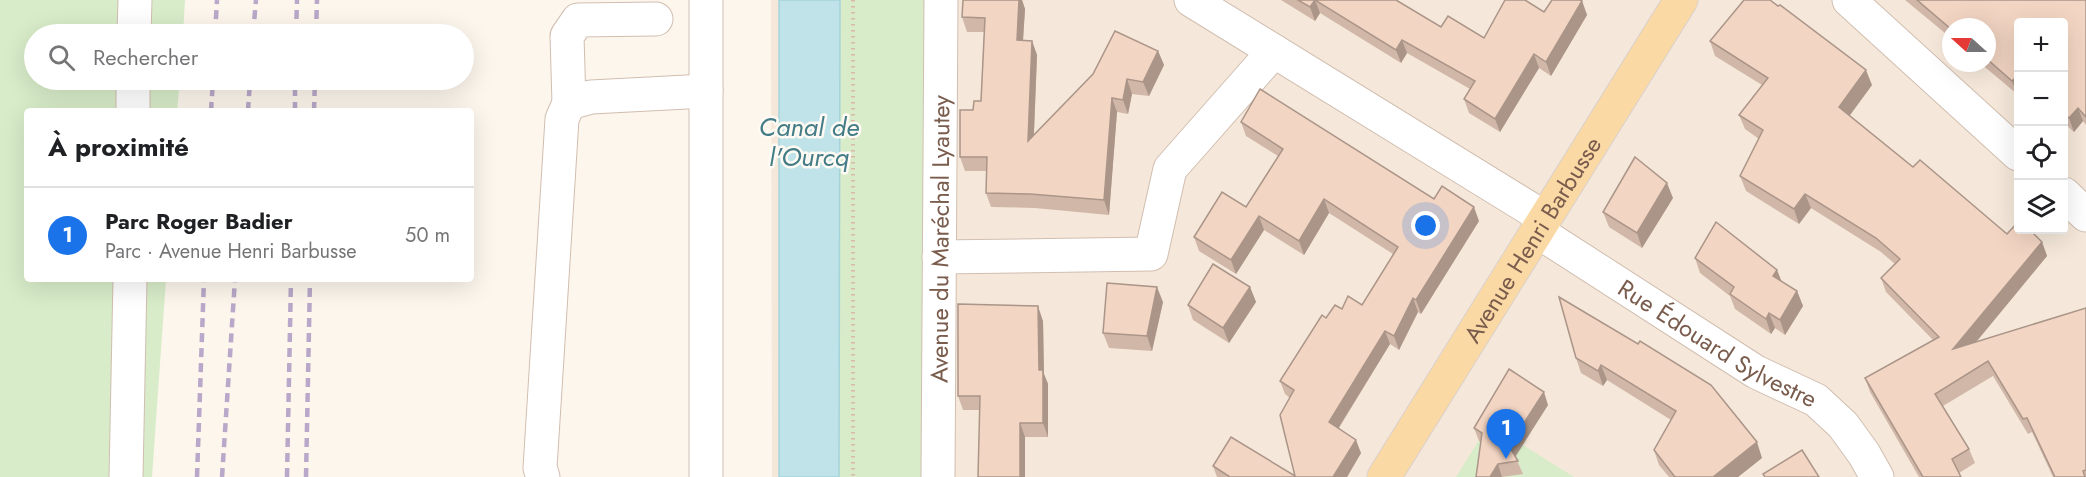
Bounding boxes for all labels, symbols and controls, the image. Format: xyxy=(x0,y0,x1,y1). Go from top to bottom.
north arrow xyxy=(1942,18,1996,72)
map controls xyxy=(2014,18,2068,234)
button: + xyxy=(2014,18,2068,72)
search box xyxy=(24,24,474,90)
icon: search xyxy=(45,41,78,74)
text: Rechercher xyxy=(93,41,198,73)
button: − xyxy=(2014,72,2068,126)
street label: Avenue du Maréchal Lyautey xyxy=(921,95,958,383)
water label: Canal de l'Ourcq xyxy=(759,108,859,176)
button: locate xyxy=(2014,126,2068,180)
text: À proximité xyxy=(48,128,189,166)
street label: Avenue Henri Barbusse xyxy=(1454,129,1610,349)
button: layers xyxy=(2014,180,2068,234)
text: Parc Roger Badier xyxy=(105,205,293,237)
your location xyxy=(1411,211,1440,240)
text: 1 xyxy=(62,221,73,250)
text: 50 m xyxy=(405,221,450,250)
text: Parc · Avenue Henri Barbusse xyxy=(105,237,357,266)
street label: Rue Édouard Sylvestre xyxy=(1611,270,1823,416)
pin: 1 xyxy=(1486,410,1526,459)

